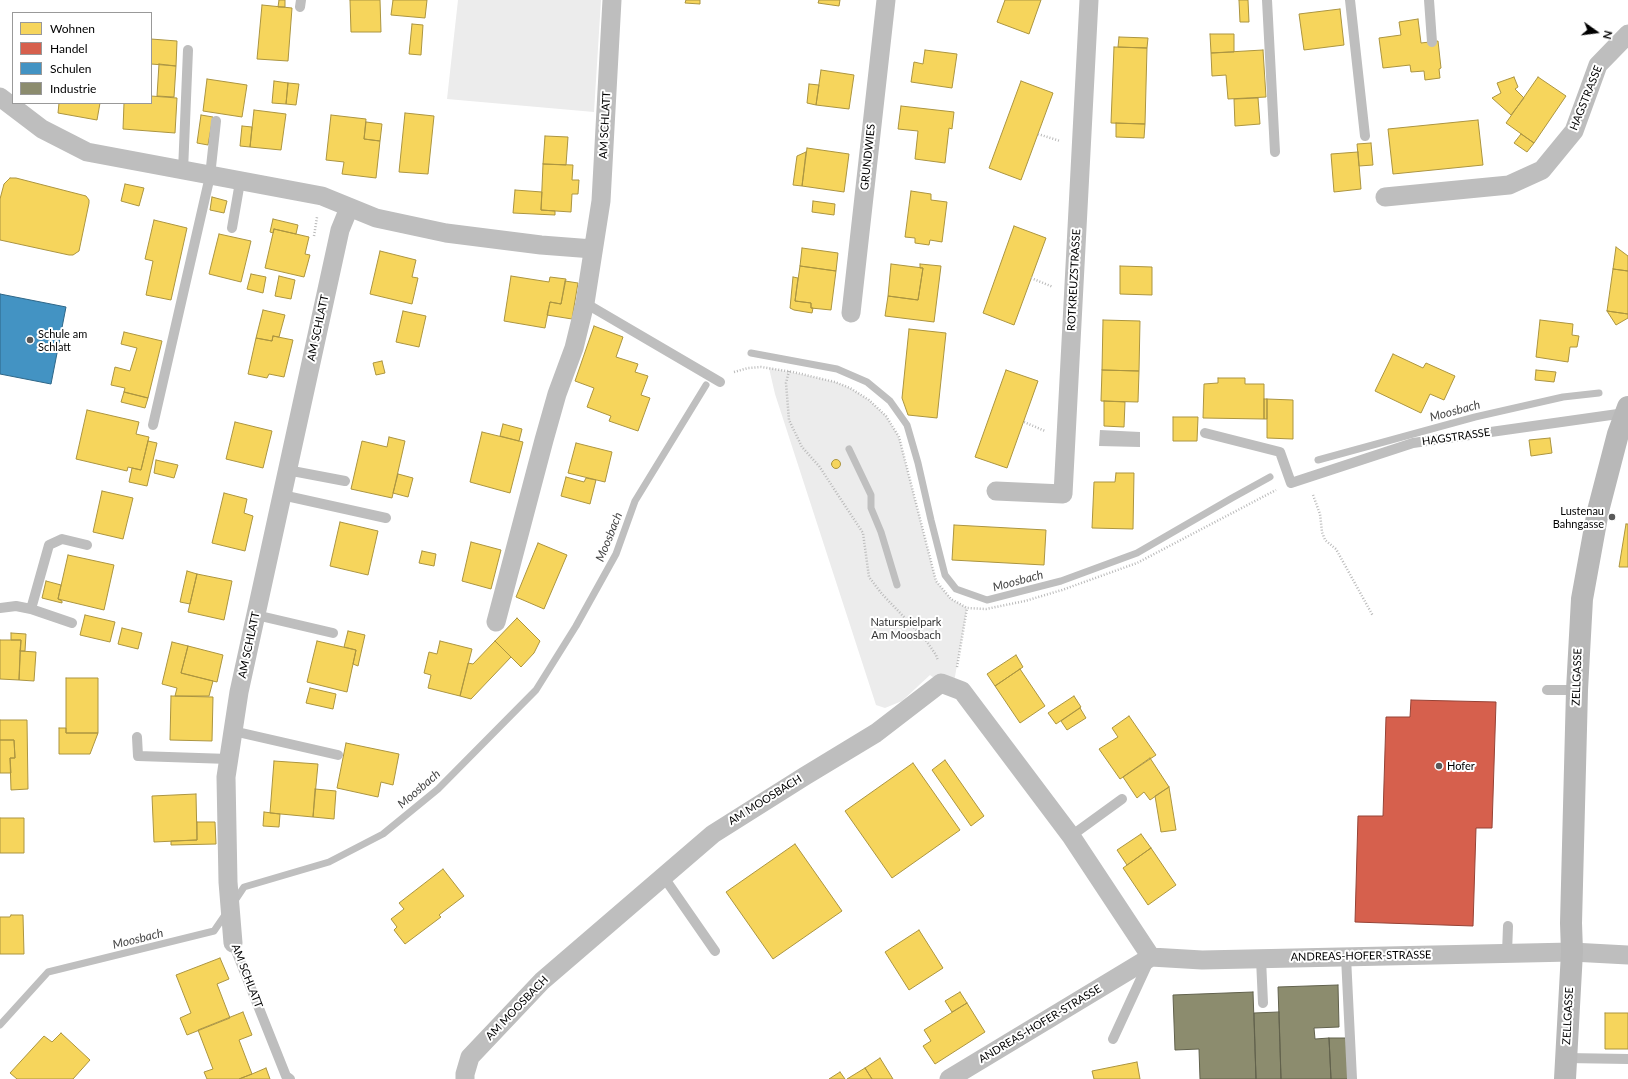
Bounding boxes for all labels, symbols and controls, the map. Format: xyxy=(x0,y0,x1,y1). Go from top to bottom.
legend xyxy=(12,12,152,104)
north arrow xyxy=(1576,12,1616,52)
text: Wohnen xyxy=(50,21,95,36)
text: N xyxy=(1601,29,1615,41)
text: Handel xyxy=(50,41,88,56)
text: Schulen xyxy=(50,61,91,76)
street label: HAGSTRASSE xyxy=(1567,64,1605,132)
text: Industrie xyxy=(50,81,96,96)
street label: AM SCHLATT xyxy=(597,91,613,159)
street label: GRUNDWIES xyxy=(858,123,878,191)
street label: ROTKREUZSTRASSE xyxy=(1065,229,1083,331)
street label: AM SCHLATT xyxy=(305,294,331,362)
place label: Schule am Schlatt xyxy=(38,327,87,353)
marker: Schule am Schlatt xyxy=(25,335,35,345)
water label: Moosbach xyxy=(1428,397,1482,425)
street label: HAGSTRASSE xyxy=(1421,426,1491,448)
place label: Lustenau Bahngasse xyxy=(1553,504,1604,530)
water label: Moosbach xyxy=(593,510,625,564)
marker: Lustenau Bahngasse xyxy=(1607,512,1617,522)
water label: Moosbach xyxy=(991,567,1045,595)
street label: AM SCHLATT xyxy=(236,611,262,679)
park label: Naturspielpark Am Moosbach xyxy=(871,615,941,641)
street label: ZELLGASSE xyxy=(1569,648,1585,706)
place label: Hofer xyxy=(1447,759,1475,773)
marker: Hofer xyxy=(1434,761,1444,771)
water label: Moosbach xyxy=(395,767,443,811)
street label: AM MOOSBACH xyxy=(726,772,804,828)
water label: Moosbach xyxy=(111,926,165,952)
street label: AM SCHLATT xyxy=(229,942,265,1010)
street label: ANDREAS-HOFER-STRASSE xyxy=(1290,948,1432,964)
street label: AM MOOSBACH xyxy=(483,973,551,1043)
street label: ANDREAS-HOFER-STRASSE xyxy=(976,982,1104,1066)
street label: ZELLGASSE xyxy=(1560,987,1576,1045)

